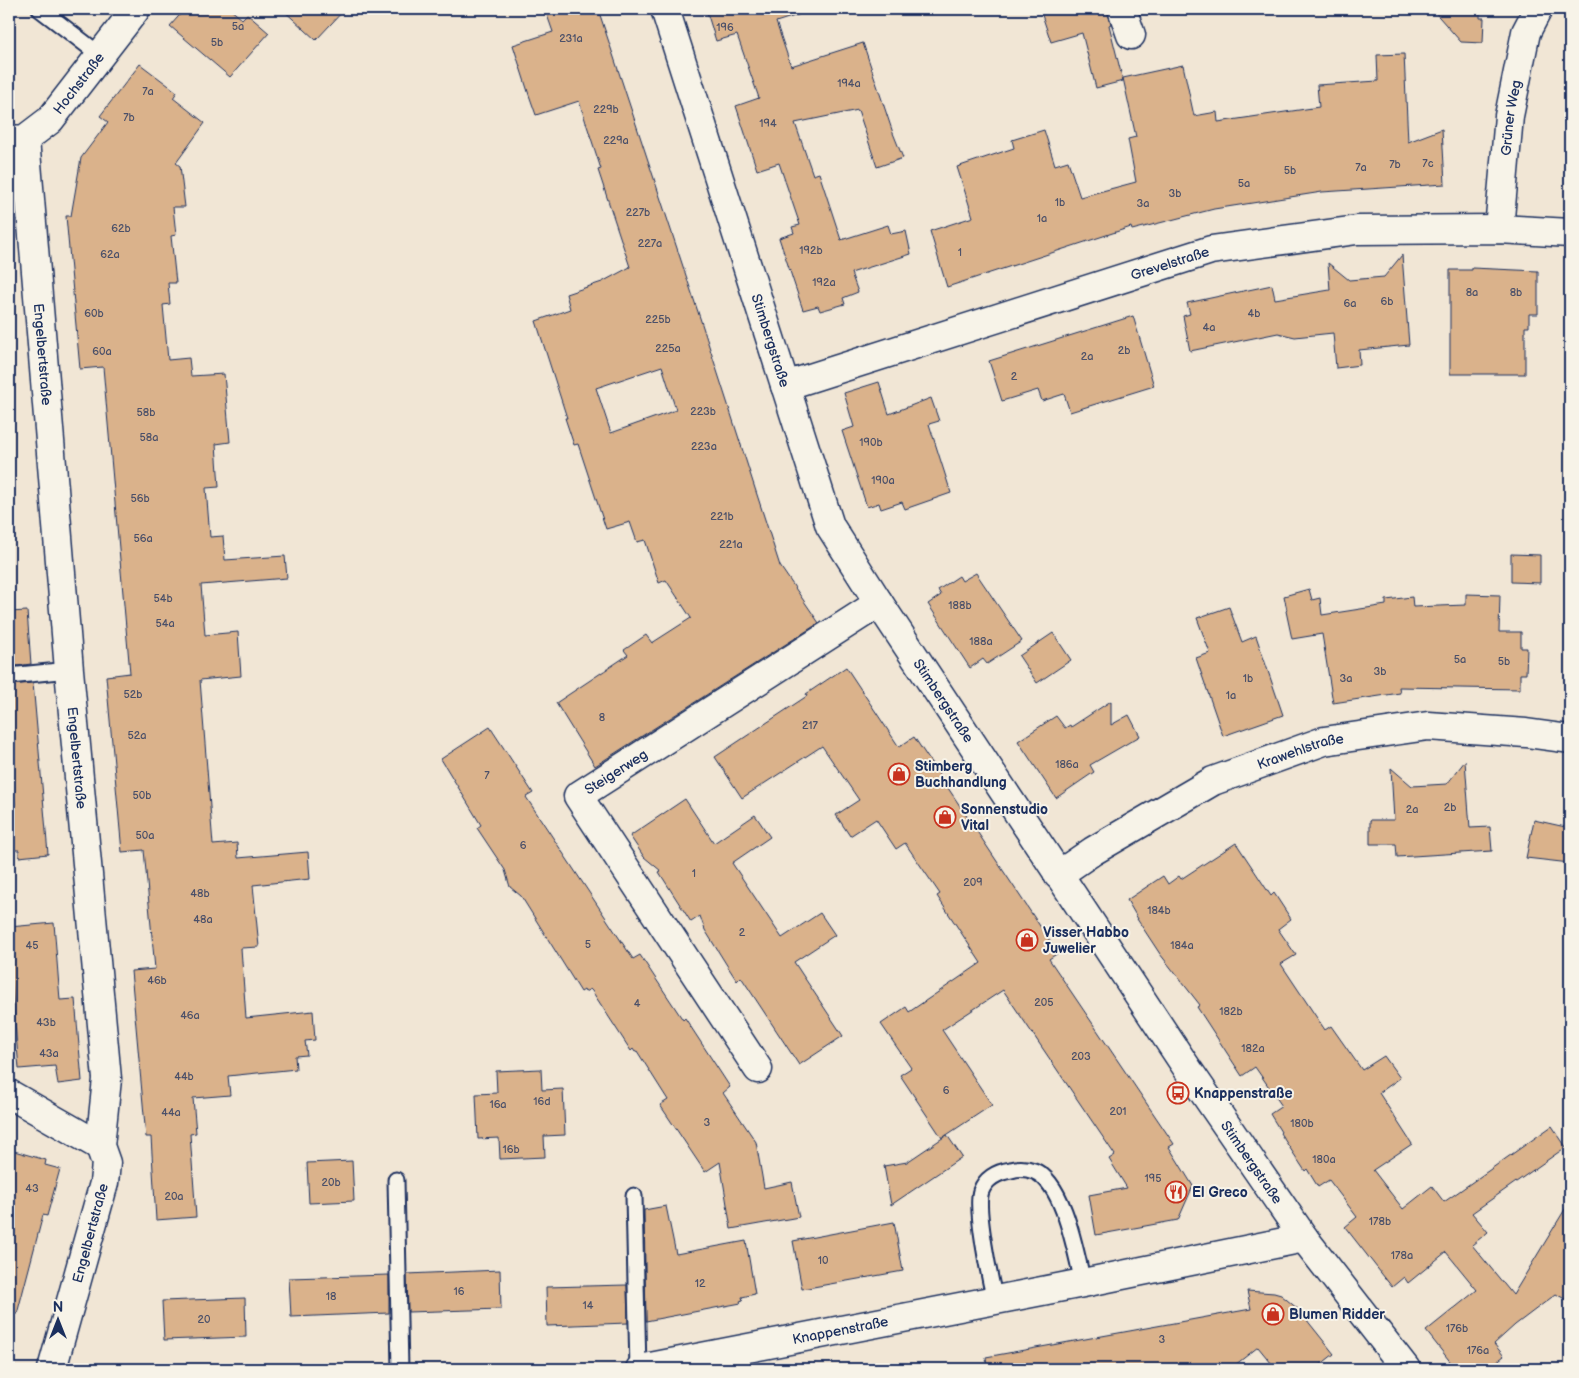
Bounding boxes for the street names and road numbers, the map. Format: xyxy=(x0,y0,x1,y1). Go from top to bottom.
street label: Hochstraße xyxy=(50,49,108,118)
street label: Grüner Weg xyxy=(1498,78,1525,156)
street label: Grevelstraße xyxy=(1129,243,1211,284)
street label: Stimbergstraße xyxy=(747,292,793,389)
street label: Engelbertstraße xyxy=(30,303,55,406)
street label: Stimbergstraße xyxy=(909,656,977,746)
street label: Engelbertstraße xyxy=(63,706,90,810)
street label: Krawehlstraße xyxy=(1255,730,1345,773)
street label: Steigerweg xyxy=(582,746,651,798)
street label: Stimbergstraße xyxy=(1217,1118,1286,1207)
street label: Engelbertstraße xyxy=(69,1182,112,1285)
street label: Knappenstraße xyxy=(791,1313,890,1348)

